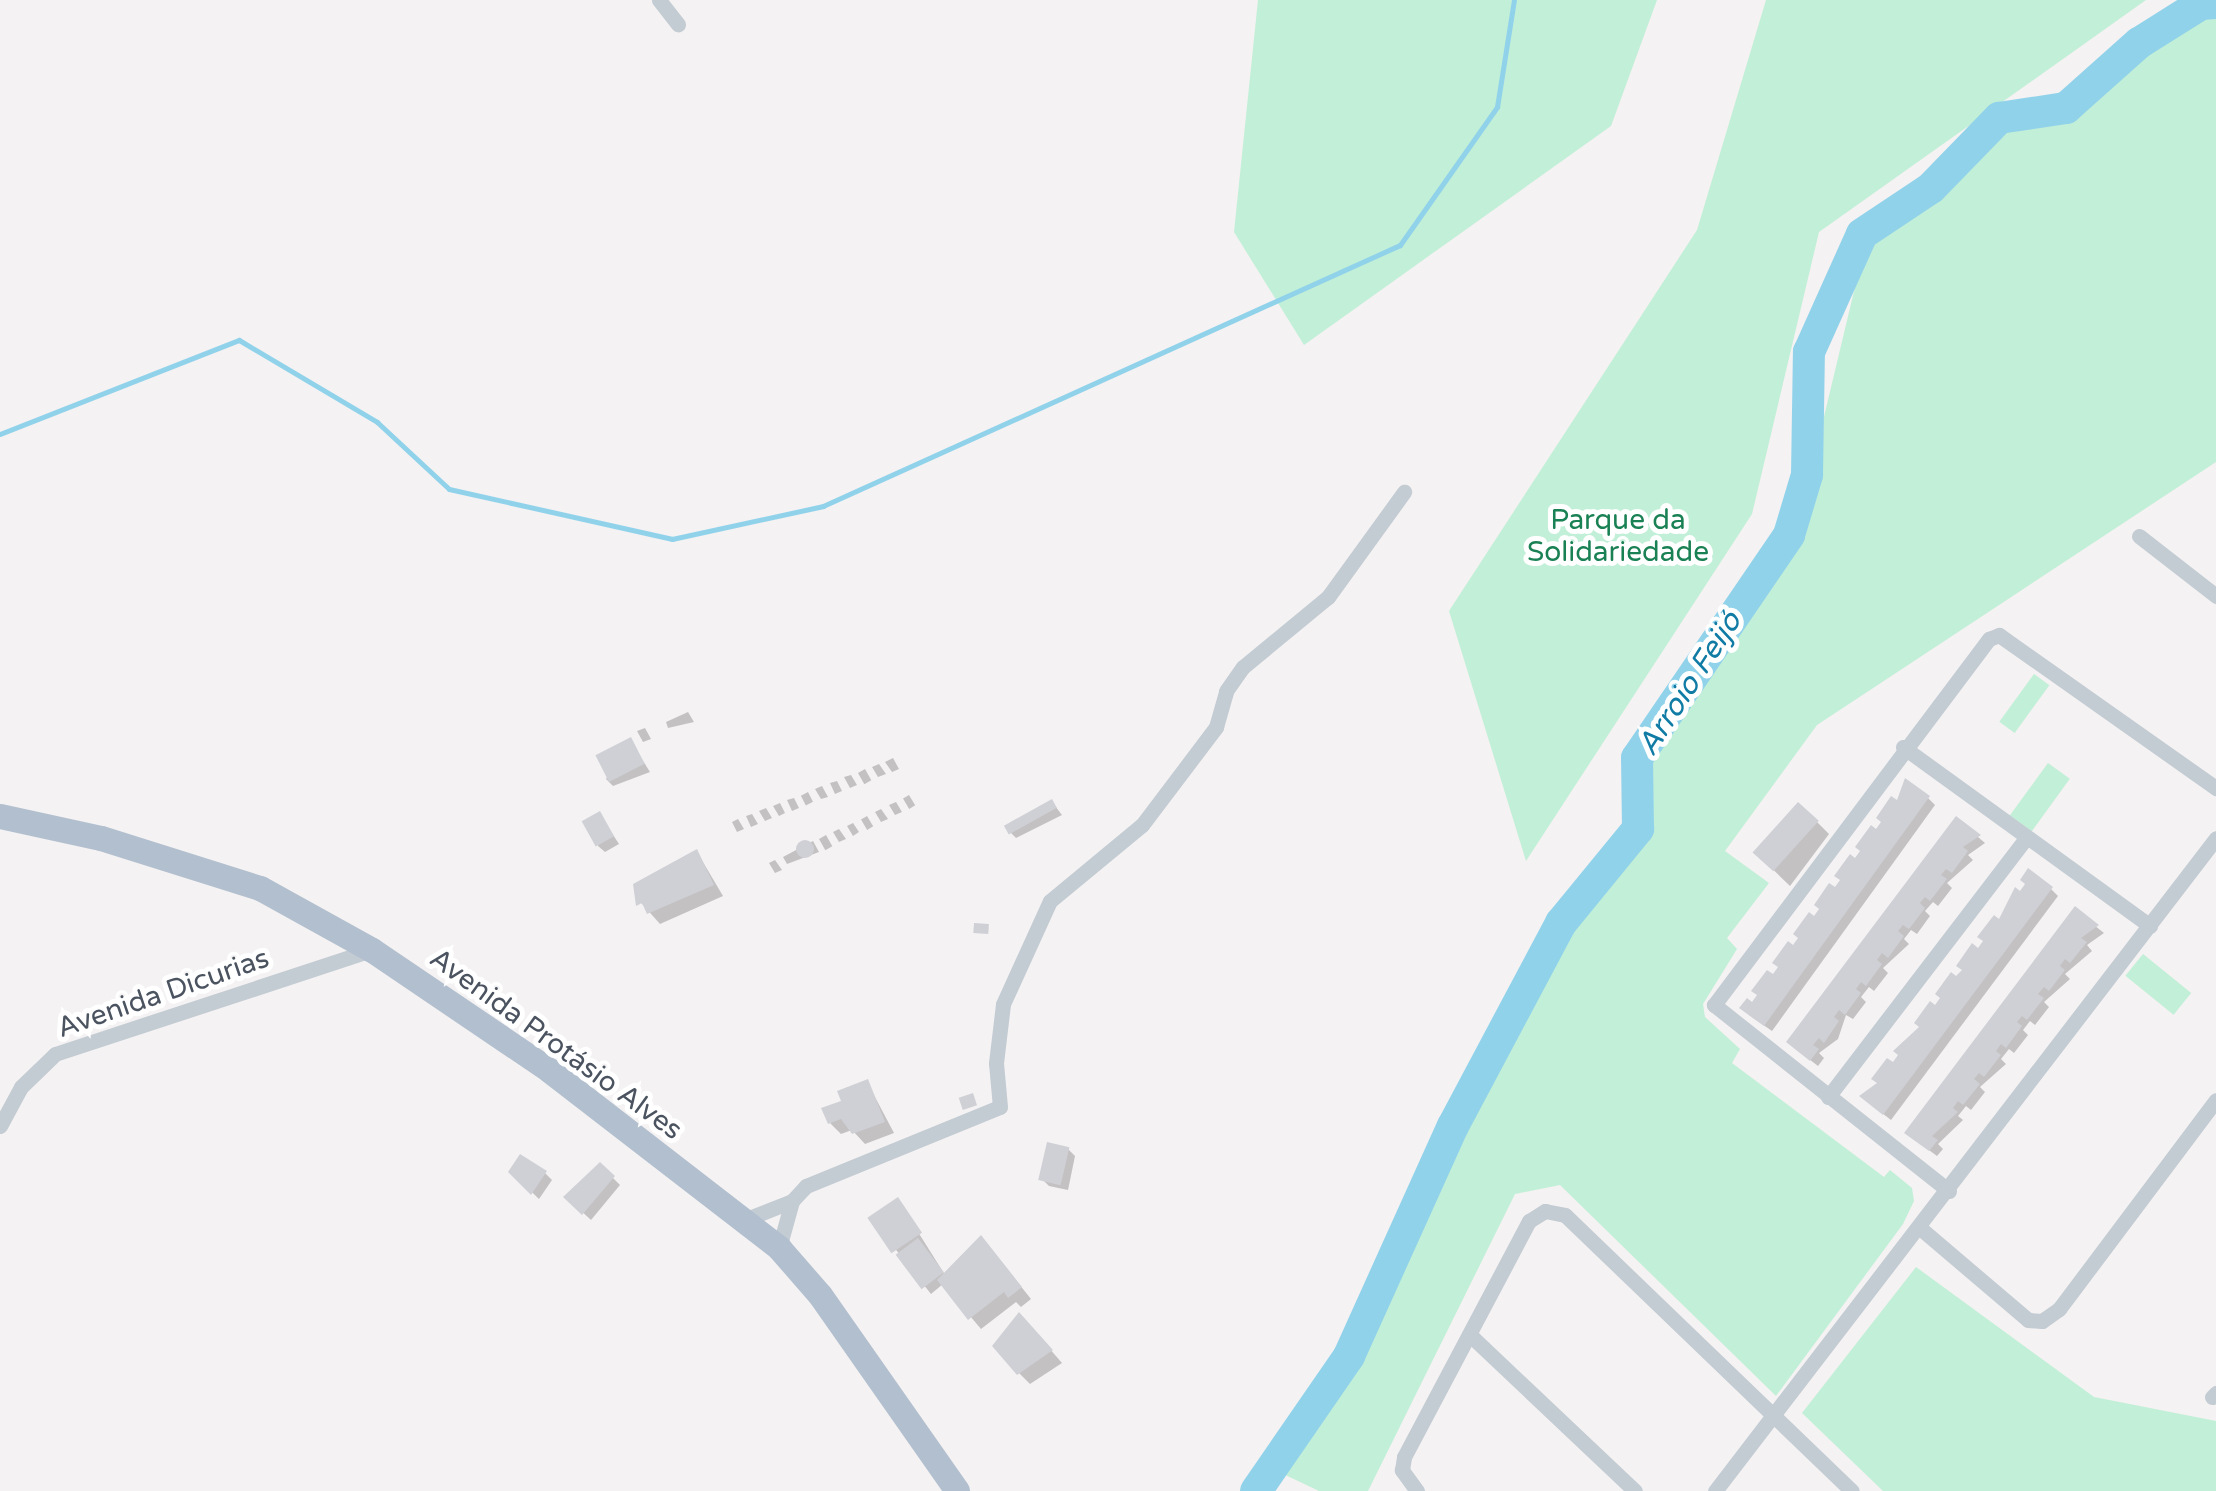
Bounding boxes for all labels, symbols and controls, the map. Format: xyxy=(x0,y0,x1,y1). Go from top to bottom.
park label: Parque da Solidariedade xyxy=(1527,503,1709,569)
water label: Arroio Feijó xyxy=(1630,605,1750,763)
street label: Avenida Dicurias xyxy=(53,941,273,1045)
street label: Avenida Protásio Alves xyxy=(423,941,689,1147)

